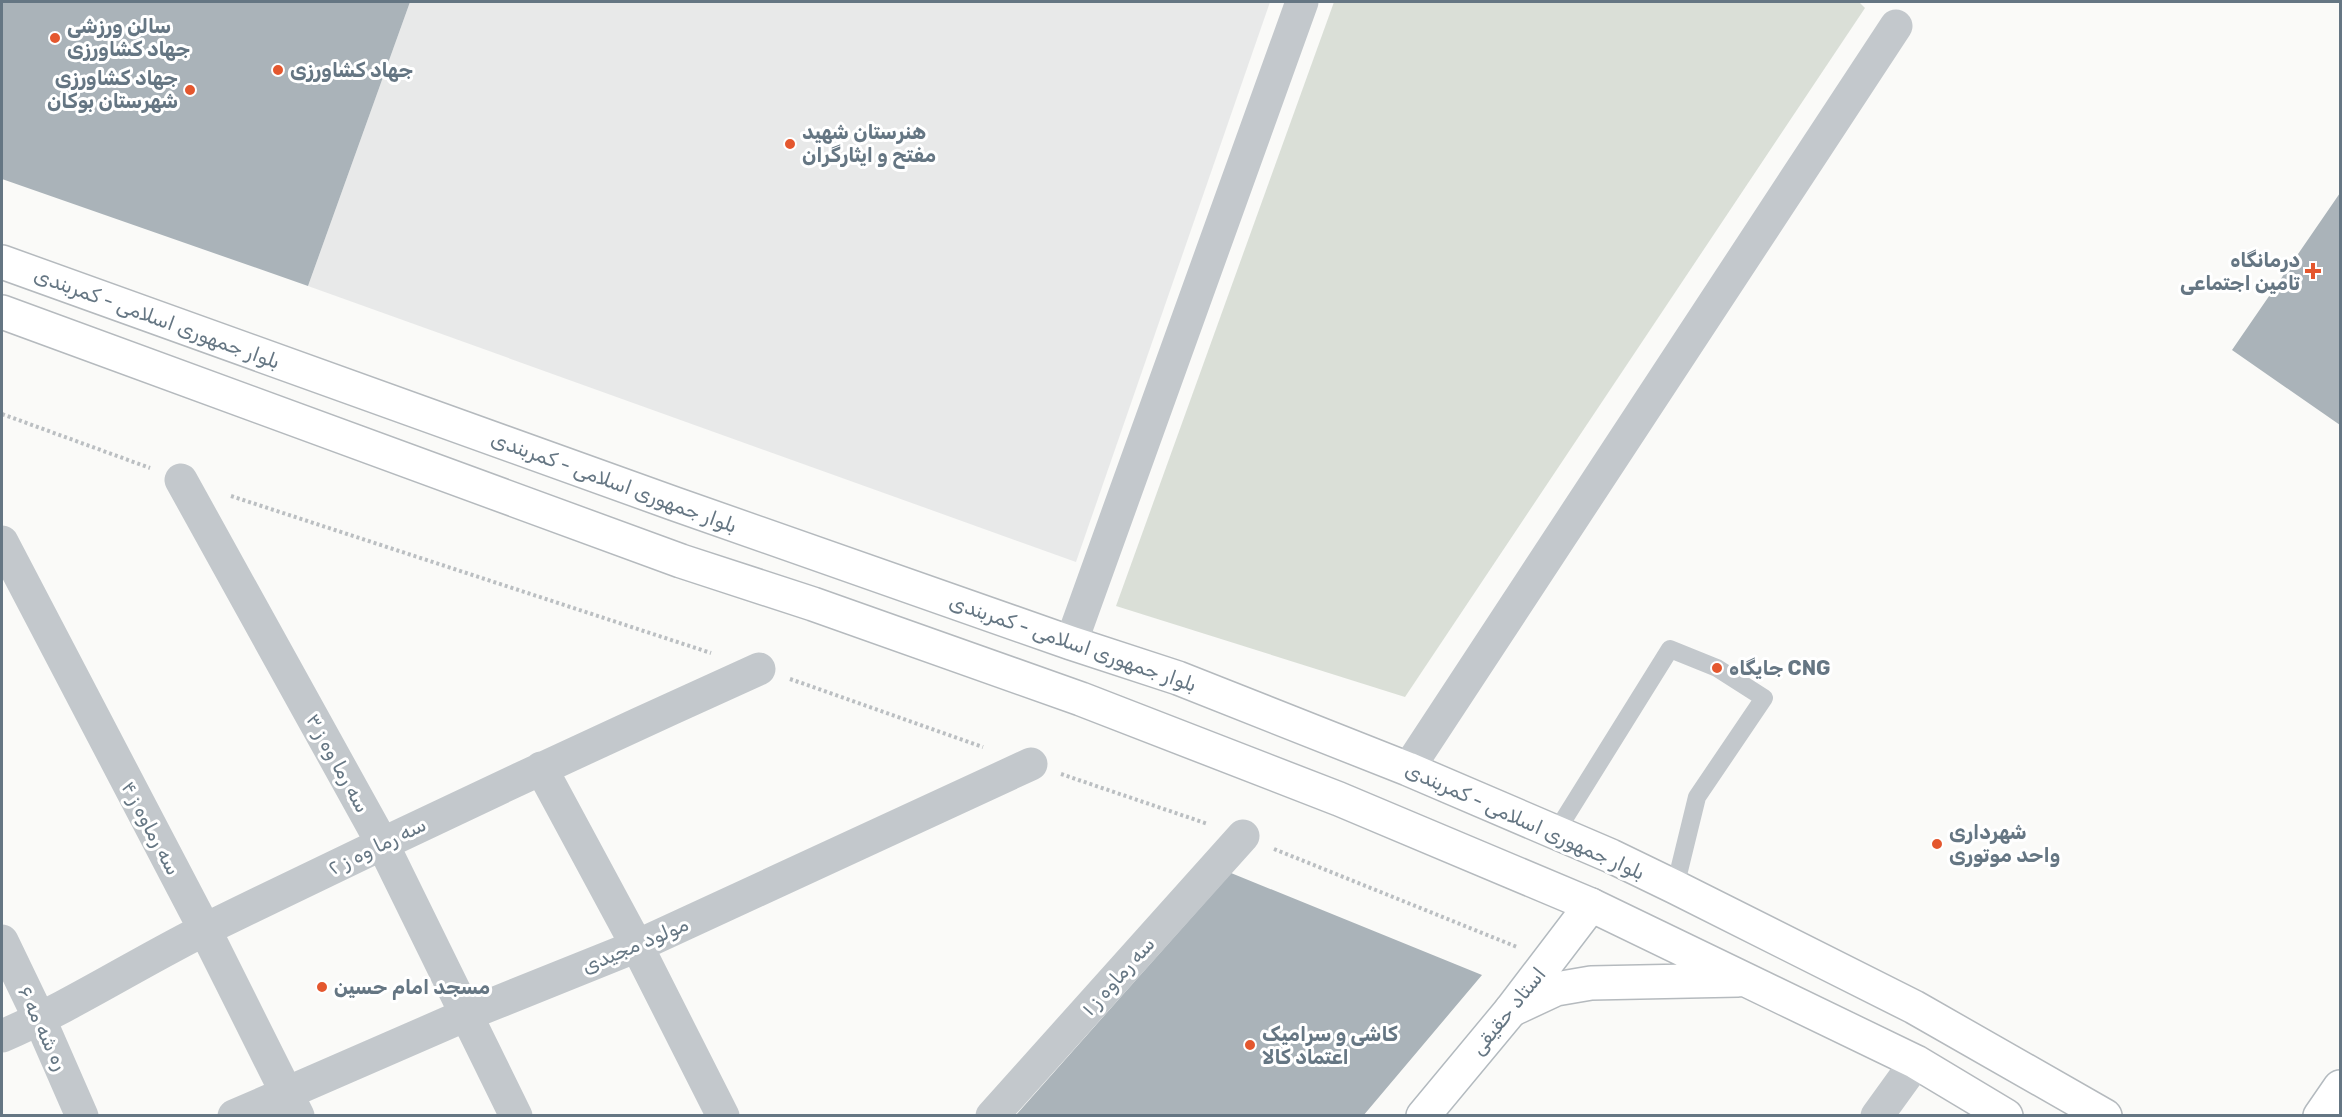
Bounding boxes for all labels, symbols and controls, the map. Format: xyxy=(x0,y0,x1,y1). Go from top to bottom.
place label: سالن ورزشی جهاد کشاورزی xyxy=(67,14,190,61)
marker: سالن ورزشی جهاد کشاورزی xyxy=(48,31,62,45)
place label: جهاد کشاورزی xyxy=(290,58,413,82)
marker: جهاد کشاورزی xyxy=(271,63,285,77)
place label: جهاد کشاورزی شهرستان بوکان xyxy=(47,66,178,113)
marker: جهاد کشاورزی شهرستان بوکان xyxy=(183,83,197,97)
place label: هنرستان شهید مفتح و ایثارگران xyxy=(802,120,936,169)
marker: هنرستان شهید مفتح و ایثارگران xyxy=(783,137,797,151)
place label: درمانگاه تامین اجتماعی xyxy=(2180,248,2300,295)
street label: بلوار جمهوری اسلامی - کمربندی xyxy=(31,262,283,374)
marker: درمانگاه تامین اجتماعی xyxy=(2304,262,2322,280)
street label: بلوار جمهوری اسلامی - کمربندی xyxy=(488,426,740,538)
street label: بلوار جمهوری اسلامی - کمربندی xyxy=(946,589,1200,697)
place label: جایگاه CNG xyxy=(1729,656,1830,680)
marker: جایگاه CNG xyxy=(1710,661,1724,675)
street label: سه رما وه ز ۳ xyxy=(301,709,375,817)
street label: بلوار جمهوری اسلامی - کمربندی xyxy=(1401,757,1649,885)
street label: سه رماوه ز ۴ xyxy=(116,777,186,879)
street label: سه رما وه ز ۲ xyxy=(324,812,430,880)
place label: شهرداری واحد موتوری xyxy=(1949,820,2060,867)
marker: شهرداری واحد موتوری xyxy=(1930,837,1944,851)
street label: مولود مجیدی xyxy=(578,912,692,978)
street label: سه رماوه ز ۱ xyxy=(1076,932,1160,1020)
street label: استاد حقیقی xyxy=(1465,962,1551,1060)
place label: مسجد امام حسین xyxy=(334,975,490,1000)
marker: مسجد امام حسین xyxy=(315,980,329,994)
street label: ره شه مه ۶ xyxy=(13,982,73,1074)
place label: کاشی و سرامیک اعتماد کالا xyxy=(1262,1022,1398,1069)
marker: کاشی و سرامیک اعتماد کالا xyxy=(1243,1038,1257,1052)

